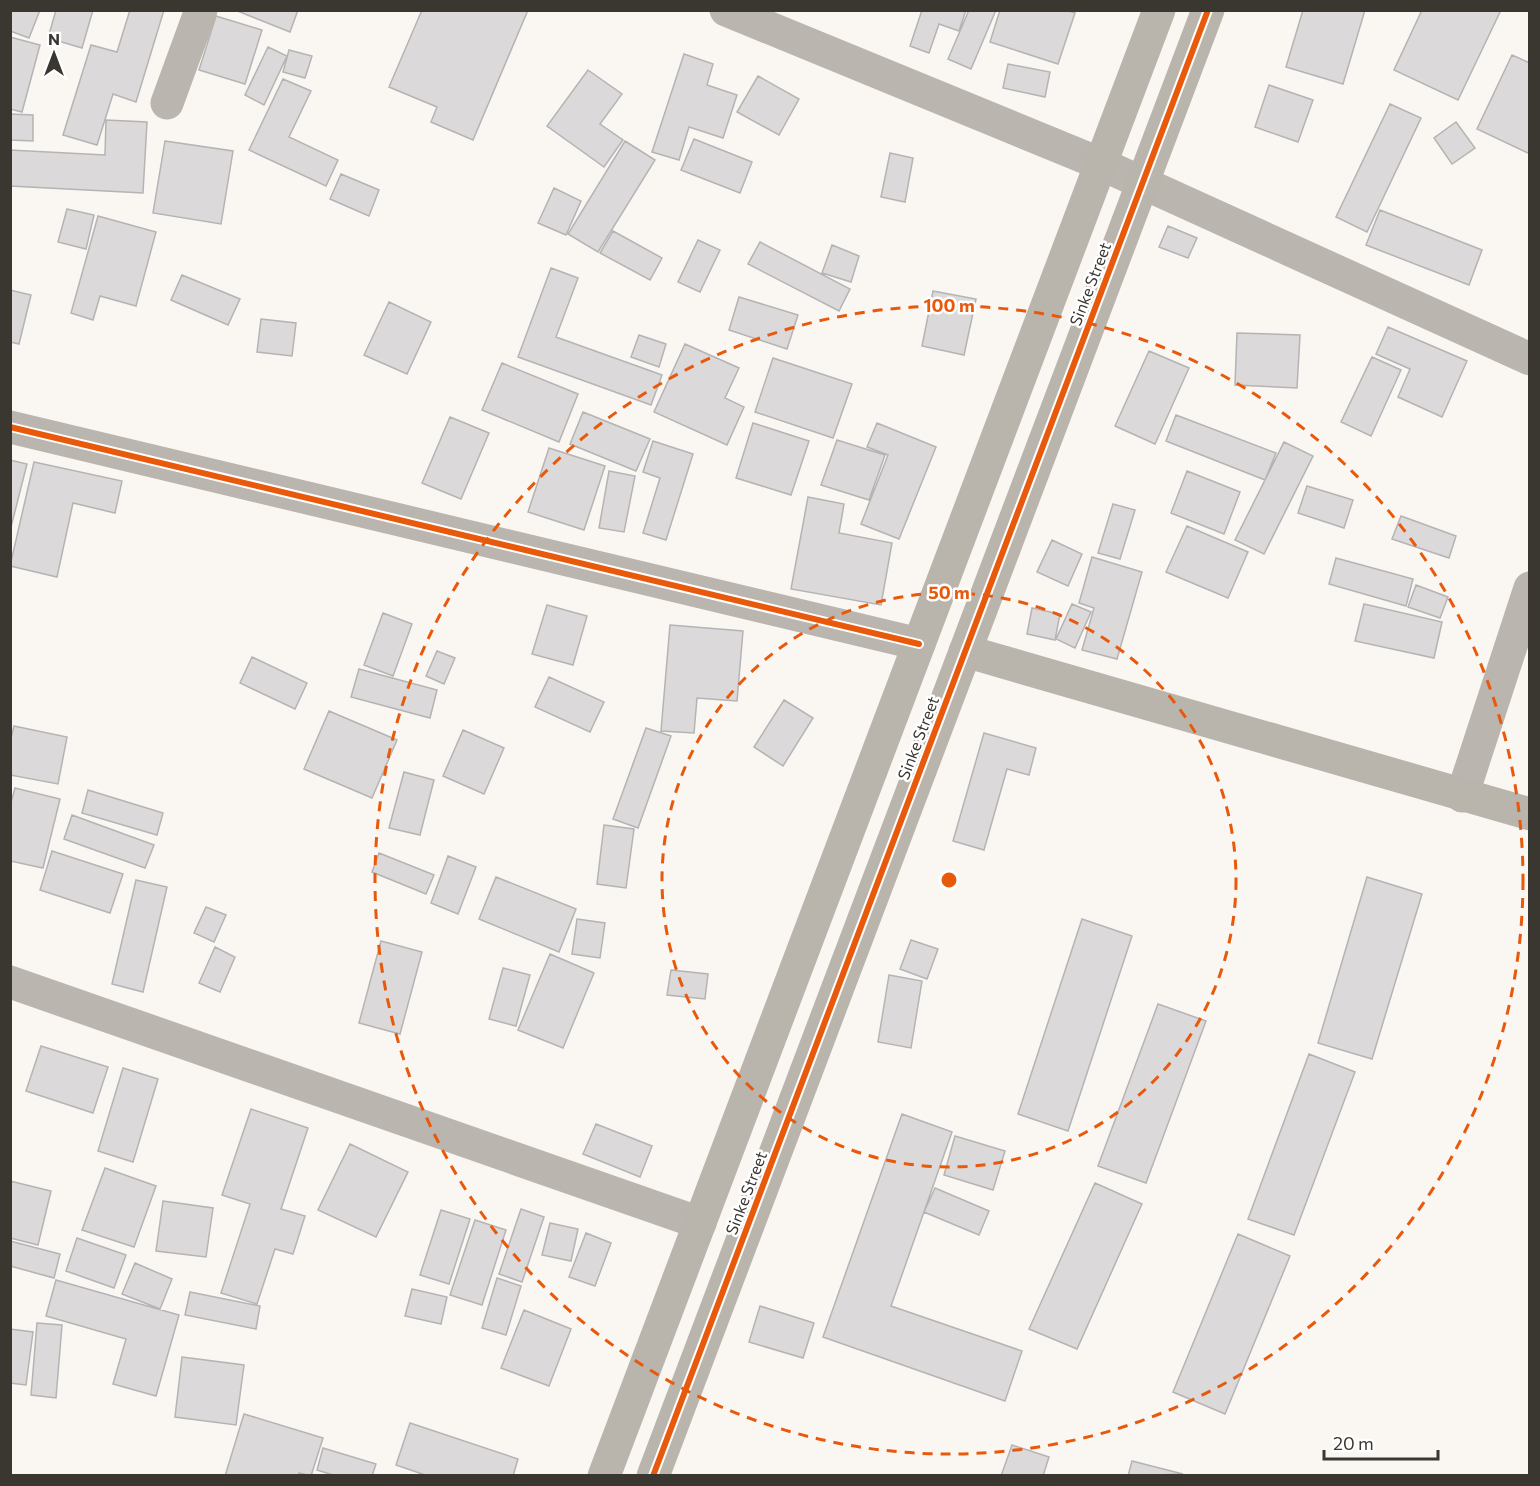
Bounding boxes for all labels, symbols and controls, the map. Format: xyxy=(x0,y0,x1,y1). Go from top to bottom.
north arrow xyxy=(24,24,84,84)
text: N xyxy=(48,29,60,48)
street label: Sinke Street xyxy=(1065,239,1114,328)
text: 100 m xyxy=(923,294,975,316)
text: 50 m xyxy=(928,581,970,603)
street label: Sinke Street xyxy=(893,693,942,782)
centre of rings xyxy=(939,870,959,890)
street label: Sinke Street xyxy=(721,1148,770,1237)
scale bar xyxy=(1324,1423,1438,1461)
text: 20 m xyxy=(1333,1432,1374,1454)

